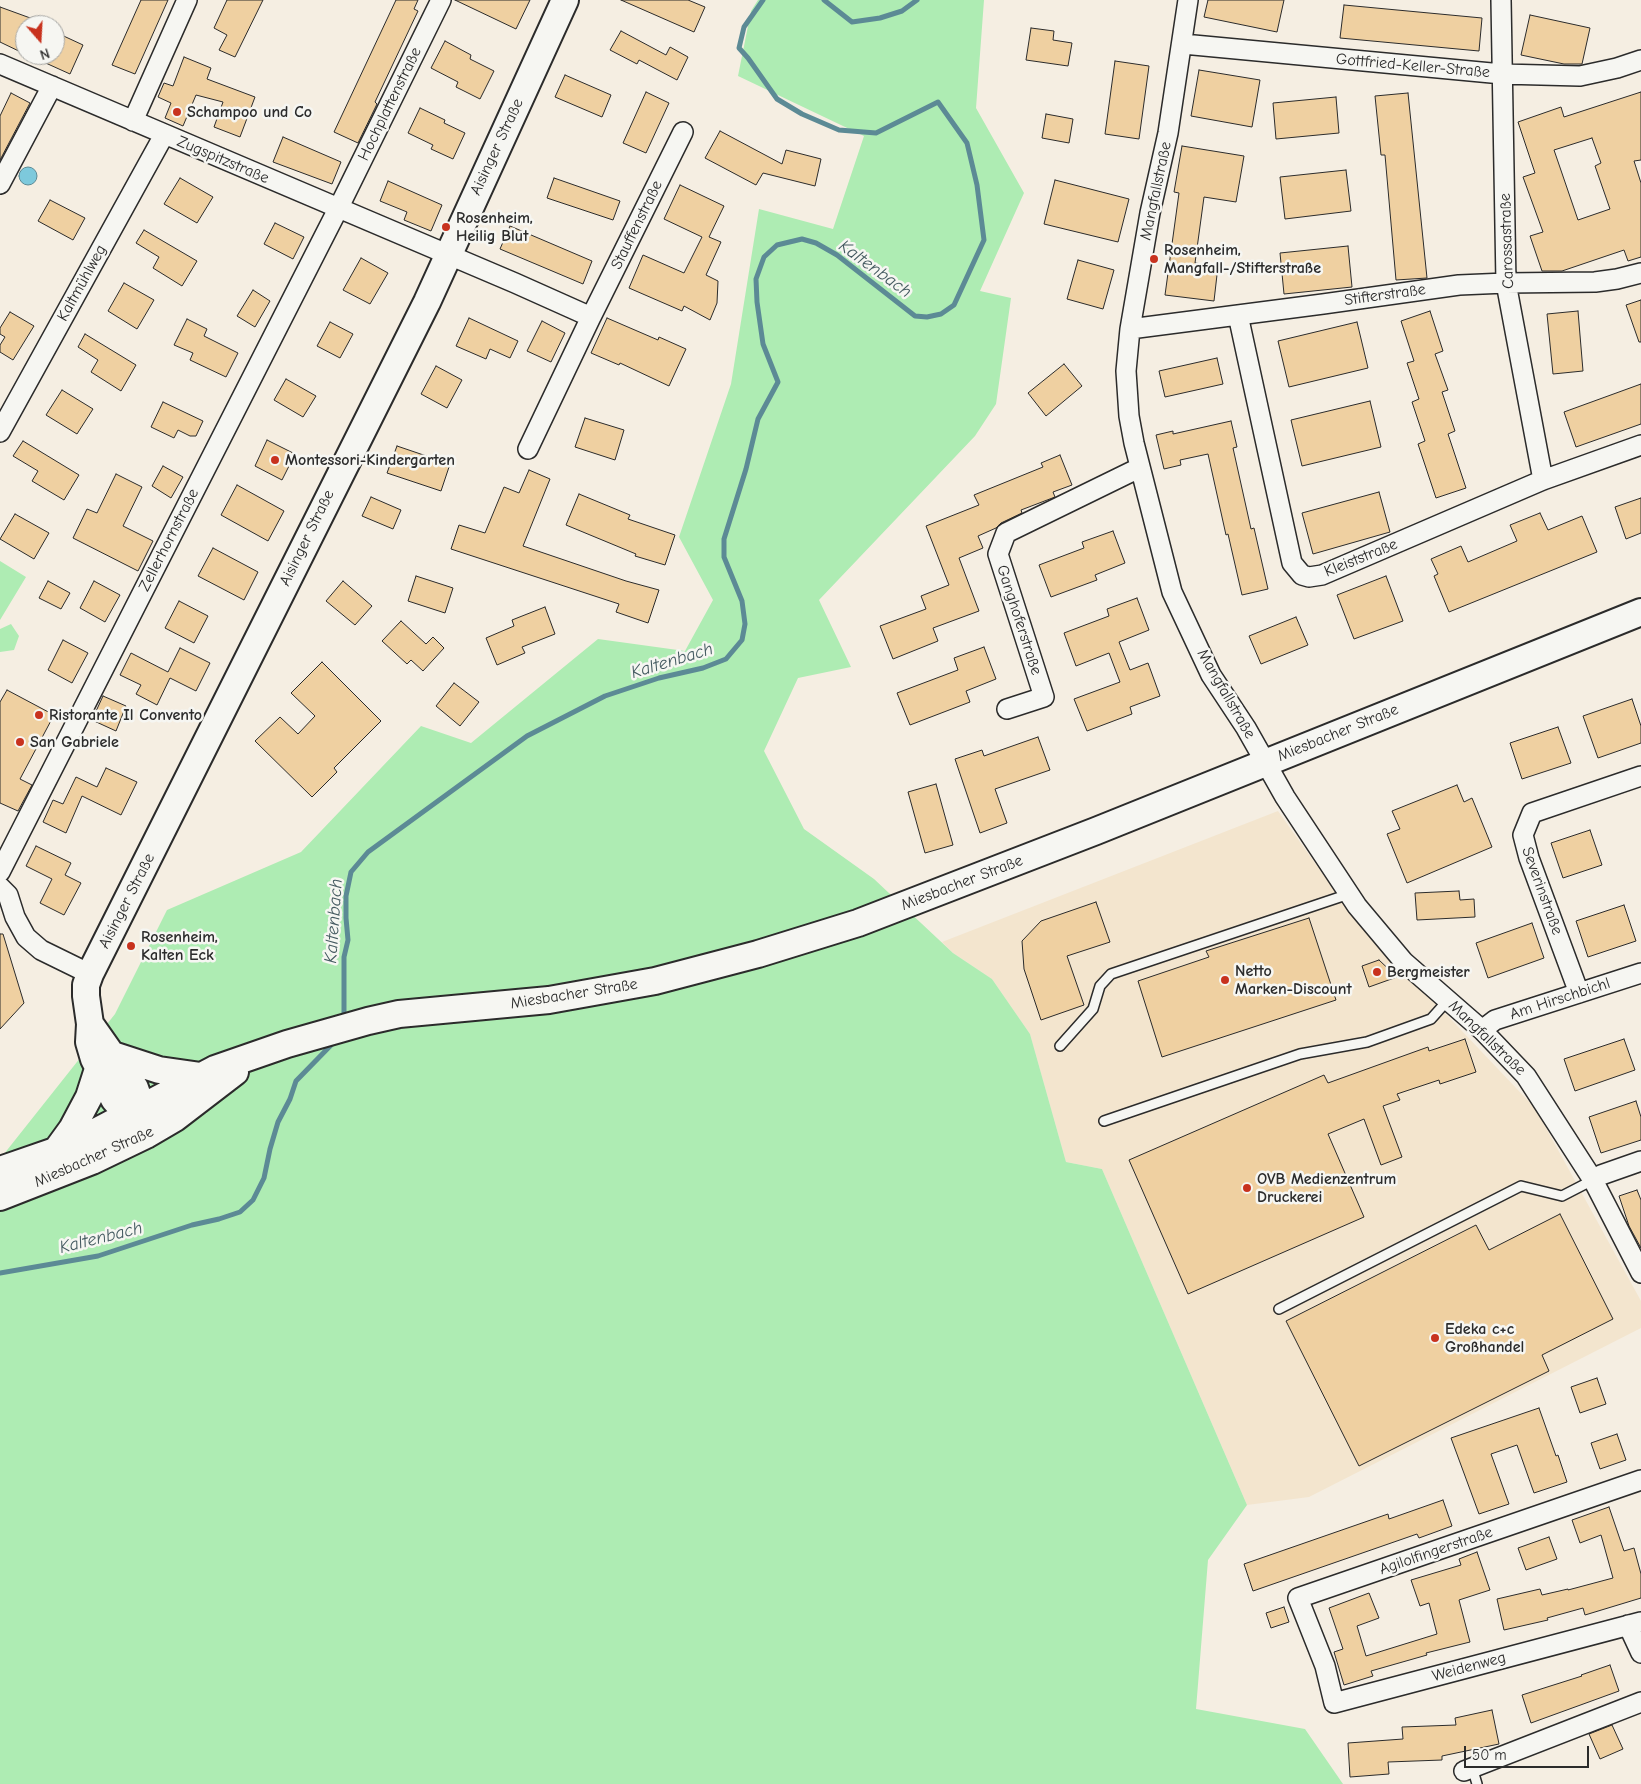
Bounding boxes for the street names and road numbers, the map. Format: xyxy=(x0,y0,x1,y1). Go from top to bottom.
street label: Hochplattenstraße xyxy=(354,44,426,164)
street label: Gottfried-Keller-Straße xyxy=(1335,50,1491,82)
street label: Aisinger Straße xyxy=(466,96,528,198)
street label: Zugspitzstraße xyxy=(174,132,272,188)
street label: Mangfallstraße xyxy=(1136,140,1176,242)
street label: Stauffenstraße xyxy=(607,177,667,273)
street label: Carossastraße xyxy=(1496,193,1518,289)
street label: Kaltmühlweg xyxy=(53,241,111,325)
street label: Stifterstraße xyxy=(1343,280,1427,310)
street label: Zellerhornstraße xyxy=(135,485,203,595)
street label: Aisinger Straße xyxy=(275,487,339,589)
street label: Kleiststraße xyxy=(1322,535,1400,581)
street label: Ganghoferstraße xyxy=(992,563,1046,677)
street label: Mangfallstraße xyxy=(1193,646,1259,742)
street label: Miesbacher Straße xyxy=(1275,700,1401,766)
street label: Severinstraße xyxy=(1517,844,1567,938)
street label: Aisinger Straße xyxy=(95,850,159,952)
street label: Miesbacher Straße xyxy=(898,851,1026,915)
street label: Miesbacher Straße xyxy=(509,974,639,1014)
street label: Am Hirschbichl xyxy=(1507,974,1613,1024)
street label: Mangfallstraße xyxy=(1444,996,1530,1080)
street label: Miesbacher Straße xyxy=(31,1122,157,1192)
street label: Agilolfingerstraße xyxy=(1377,1523,1495,1579)
street label: Weidenweg xyxy=(1430,1648,1508,1686)

